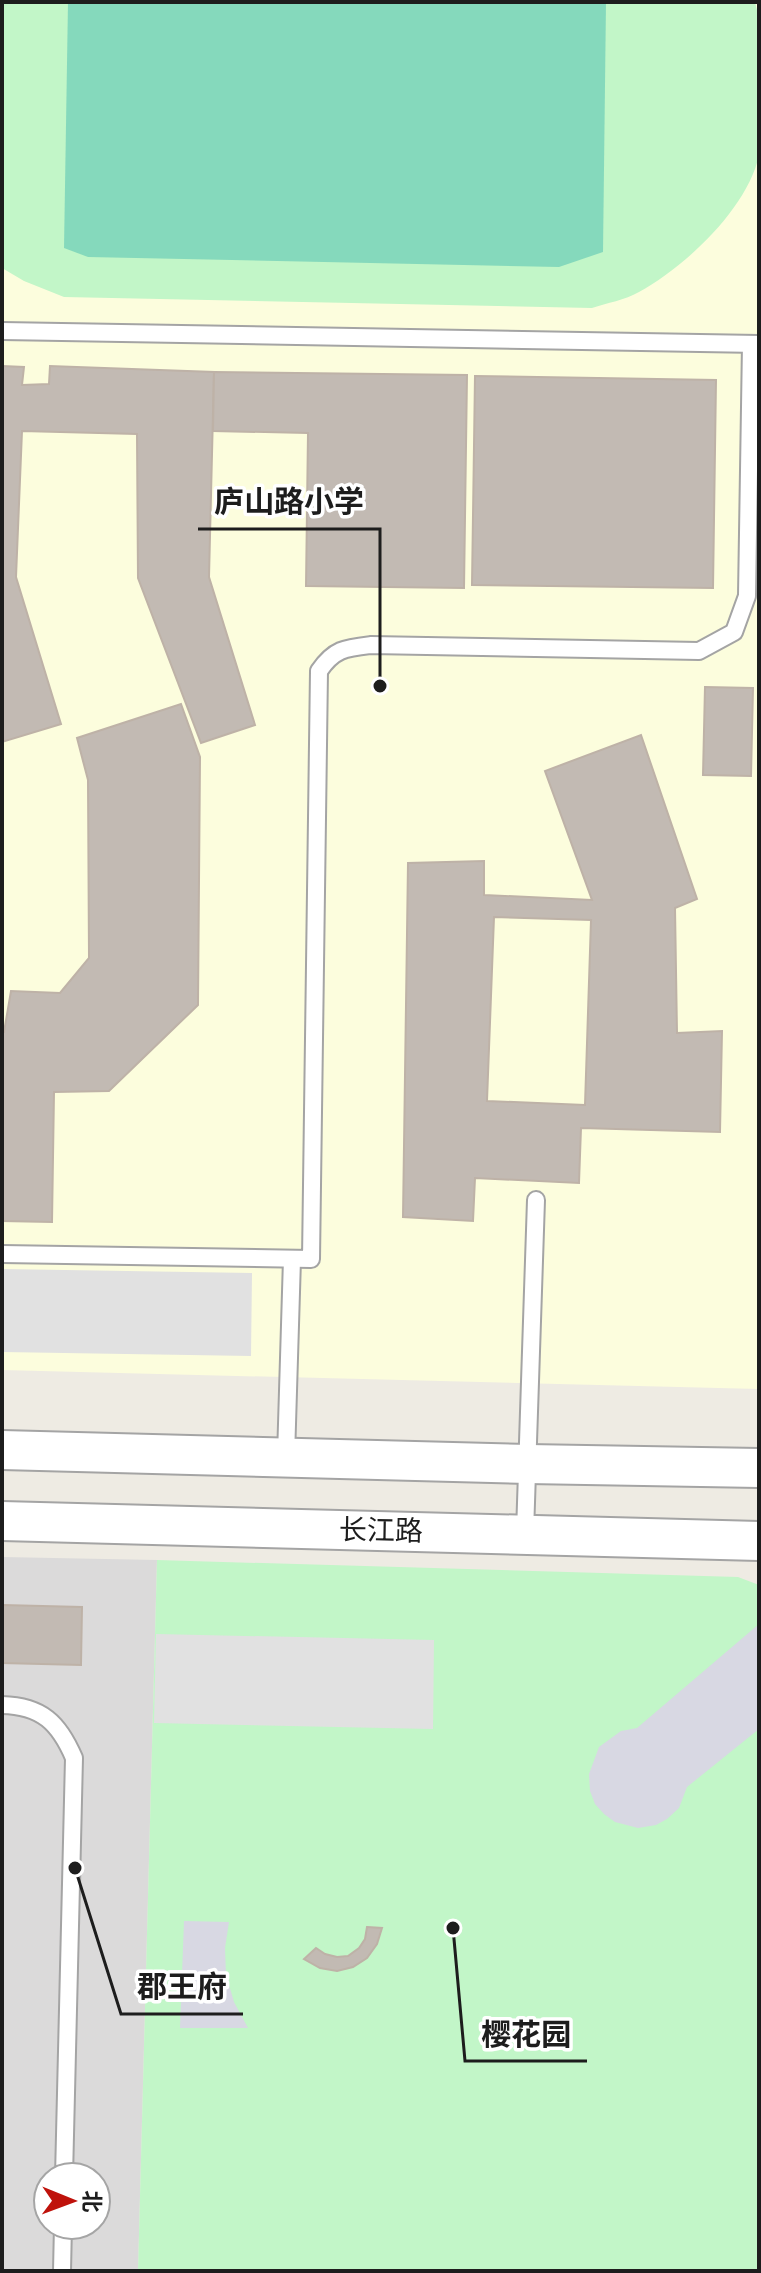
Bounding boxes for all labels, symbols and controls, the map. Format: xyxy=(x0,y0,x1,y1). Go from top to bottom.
callout: 庐山路小学 xyxy=(198,475,380,529)
text: 庐山路小学 xyxy=(214,480,364,521)
street label: 长江路 xyxy=(339,1509,423,1549)
callout: 郡王府 xyxy=(121,1960,243,2014)
text: 郡王府 xyxy=(137,1965,227,2006)
callout: 樱花园 xyxy=(465,2007,587,2061)
text: 樱花园 xyxy=(481,2013,571,2054)
north arrow xyxy=(32,2161,112,2241)
text: 北 xyxy=(77,2190,107,2213)

